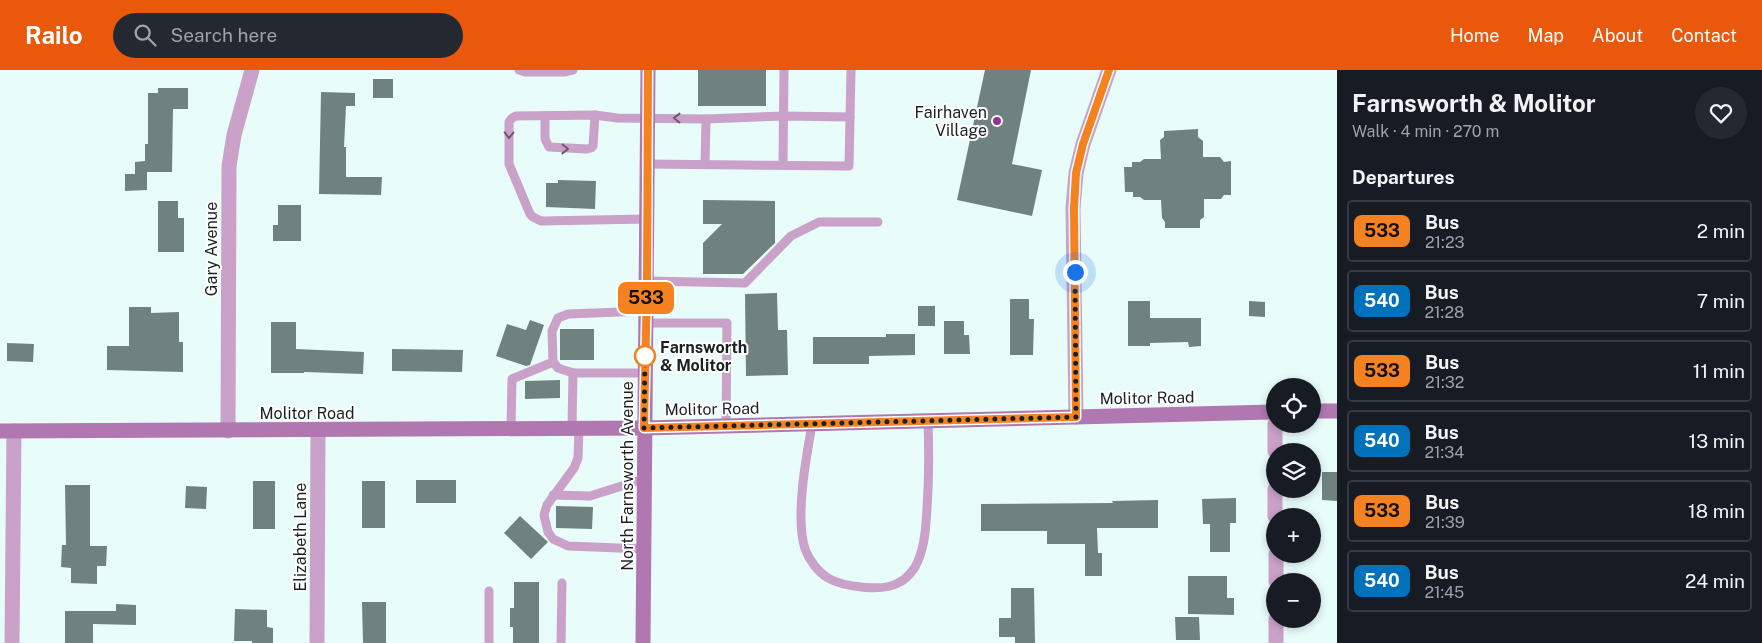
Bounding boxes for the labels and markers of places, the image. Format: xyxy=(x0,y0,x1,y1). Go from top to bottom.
place label: Fairhaven Village xyxy=(915,103,987,140)
marker: Fairhaven Village xyxy=(991,115,1003,127)
place label: Farnsworth & Molitor xyxy=(660,338,747,375)
marker: Farnsworth & Molitor xyxy=(634,345,656,367)

